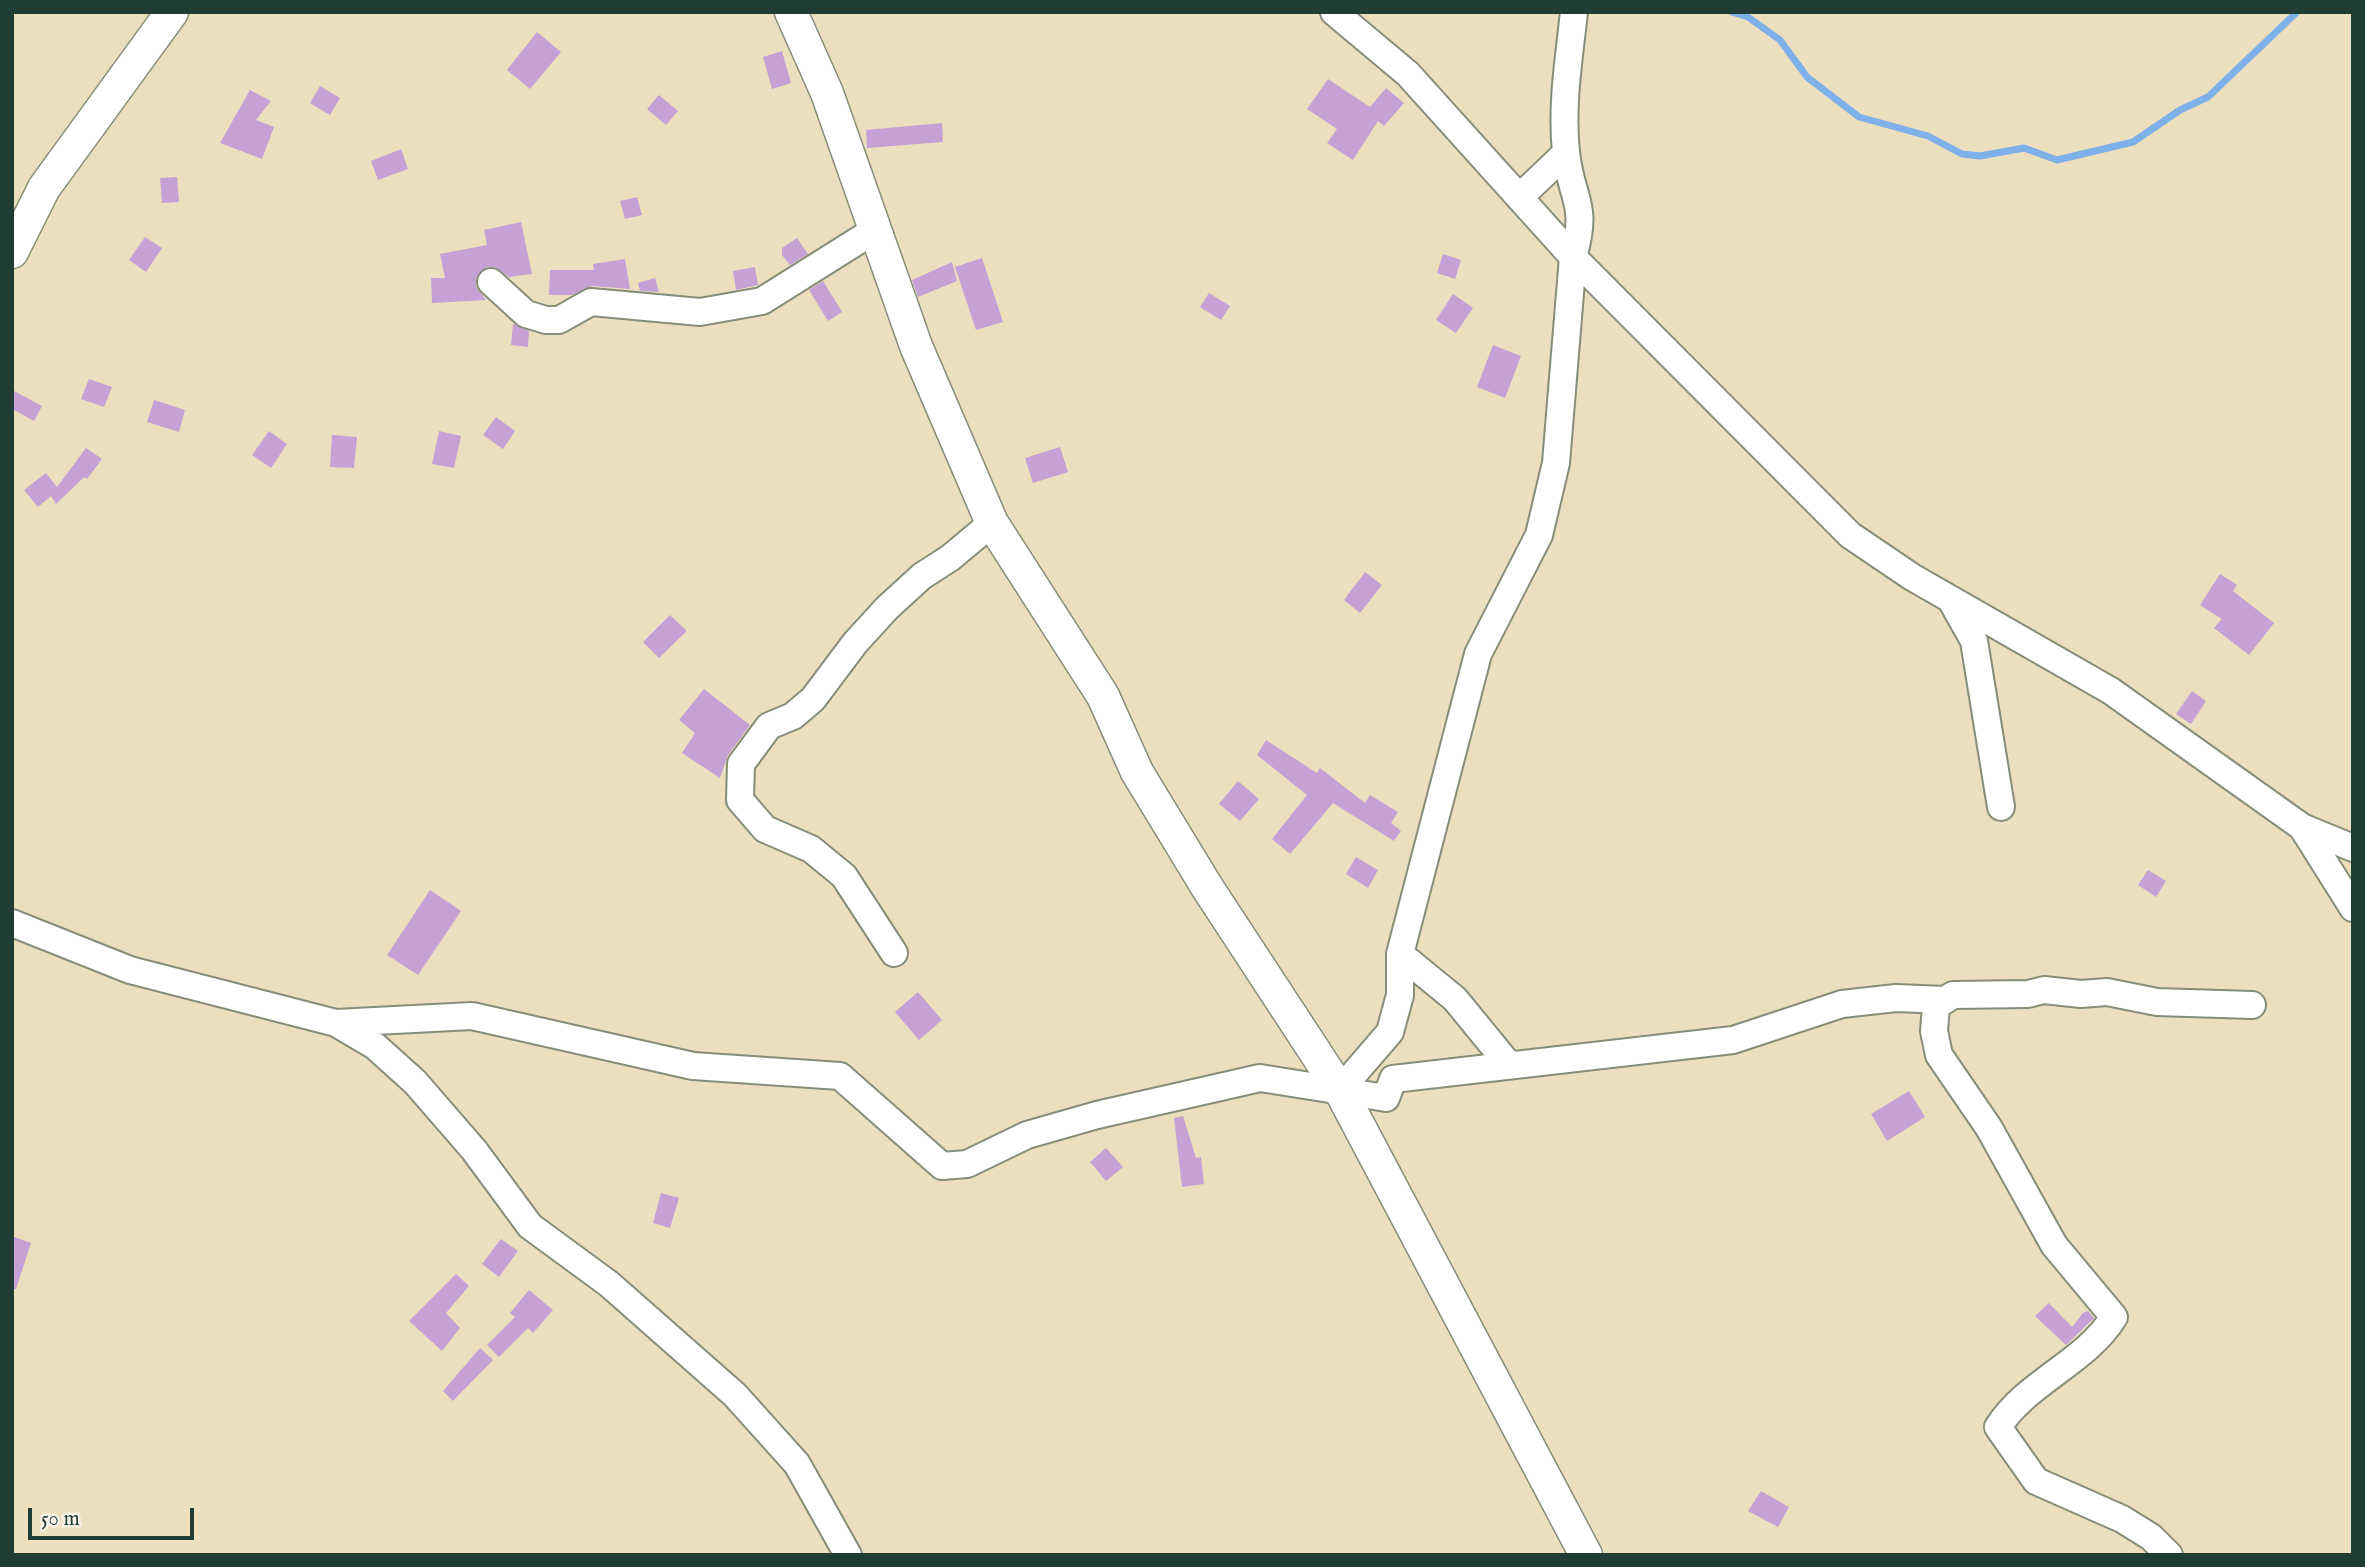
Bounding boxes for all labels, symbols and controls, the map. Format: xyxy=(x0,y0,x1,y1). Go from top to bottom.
scale bar xyxy=(32,1494,198,1538)
text: 50 m xyxy=(41,1506,80,1533)

